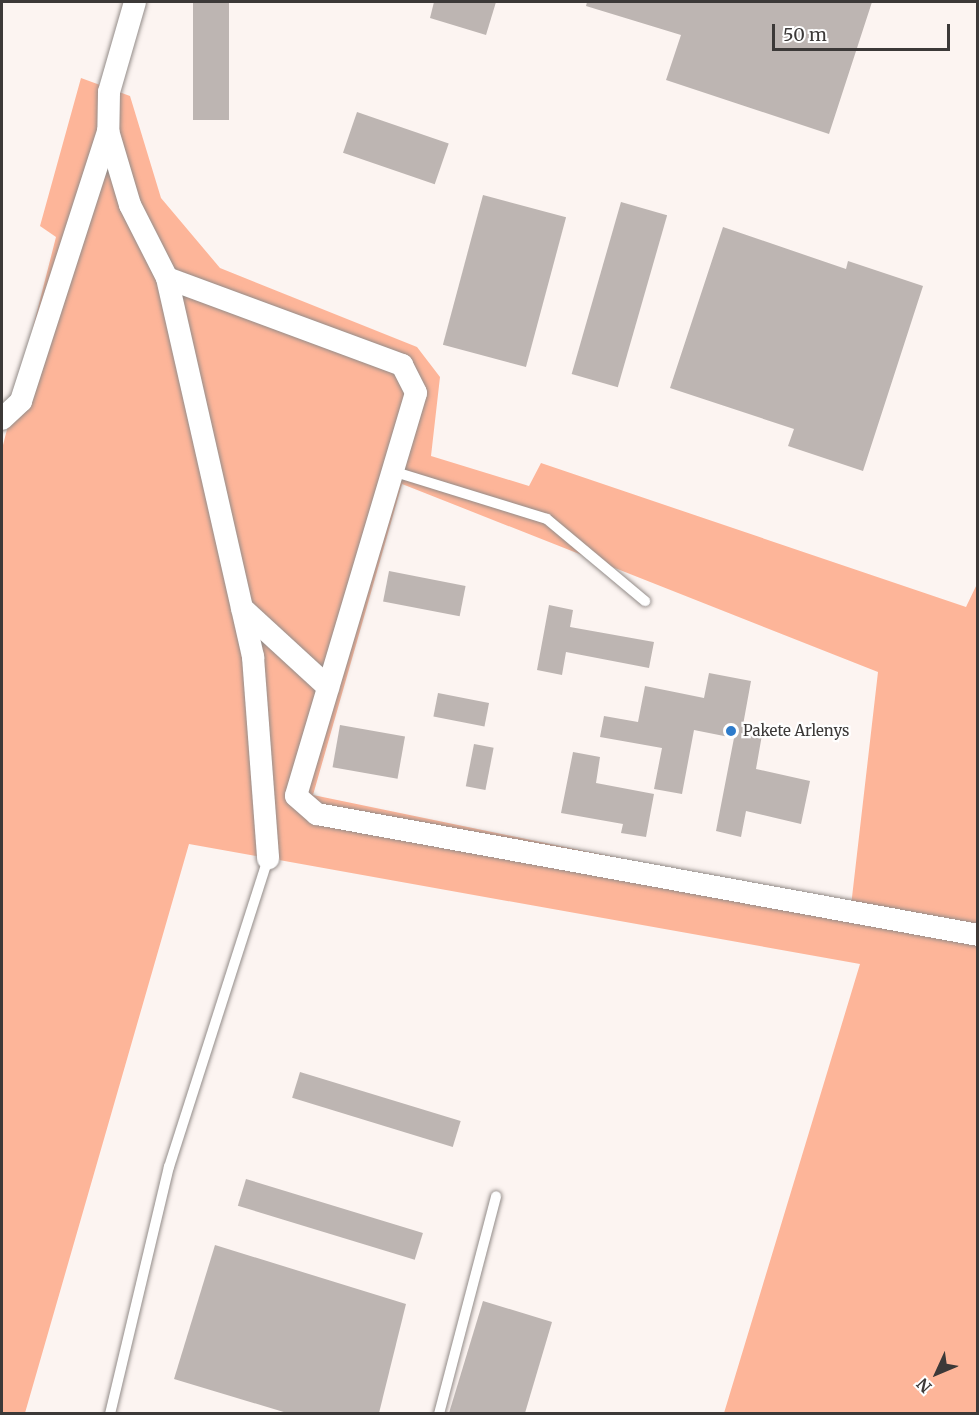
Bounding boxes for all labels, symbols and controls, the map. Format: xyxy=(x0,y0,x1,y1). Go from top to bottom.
scale bar xyxy=(775,12,954,50)
text: 50 m xyxy=(783,23,827,46)
place label: Pakete Arlenys xyxy=(743,722,849,740)
marker: Pakete Arlenys xyxy=(724,724,738,738)
north arrow xyxy=(907,1343,967,1403)
text: N xyxy=(912,1374,936,1397)

